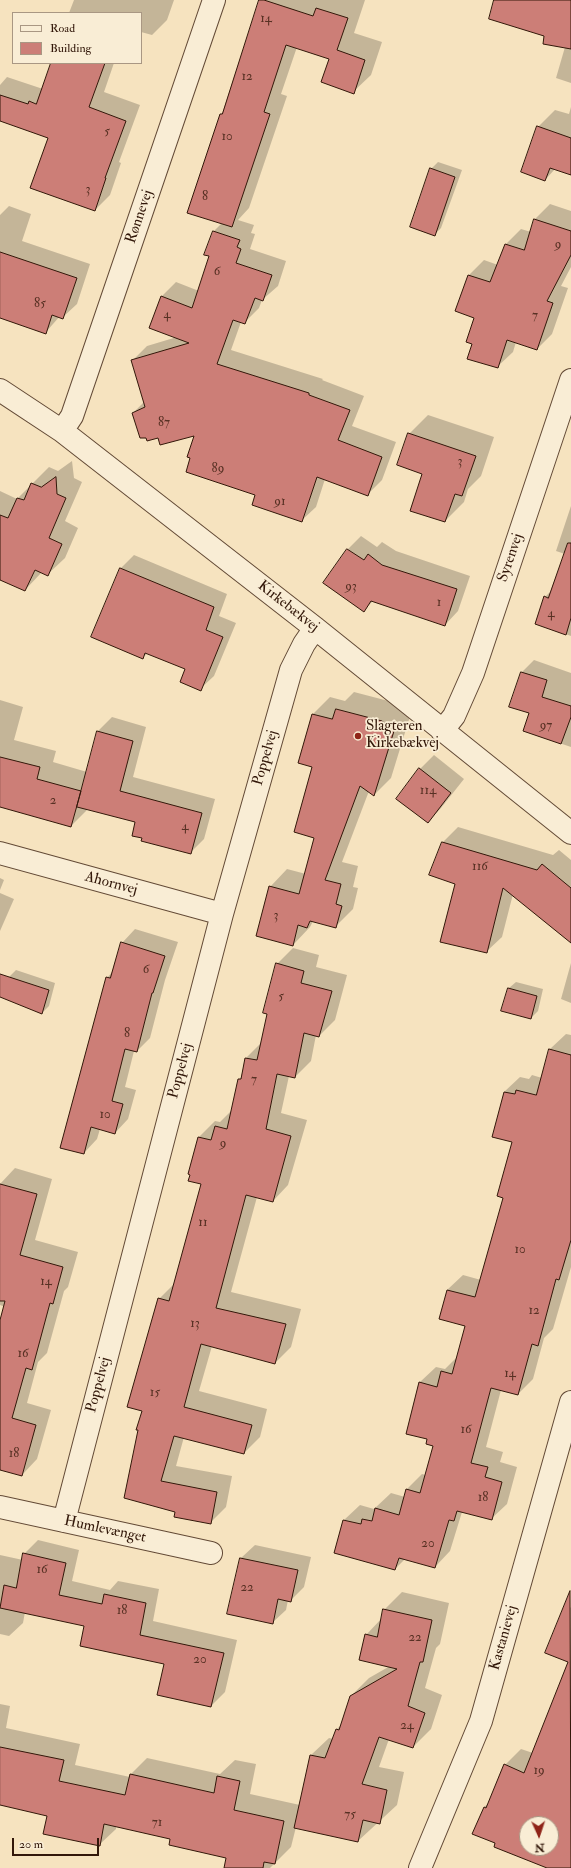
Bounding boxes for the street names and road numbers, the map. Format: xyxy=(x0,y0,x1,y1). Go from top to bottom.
street label: Rønnevej xyxy=(122,188,158,246)
street label: Syrenvej xyxy=(494,531,528,585)
street label: Kirkebækvej xyxy=(254,577,322,637)
street label: Poppelvej xyxy=(250,728,282,788)
street label: Ahornvej xyxy=(83,868,139,900)
street label: Poppelvej xyxy=(165,1041,197,1101)
street label: Poppelvej xyxy=(83,1355,115,1415)
street label: Humlevænget xyxy=(62,1513,148,1547)
street label: Kastanievej xyxy=(486,1603,522,1673)

